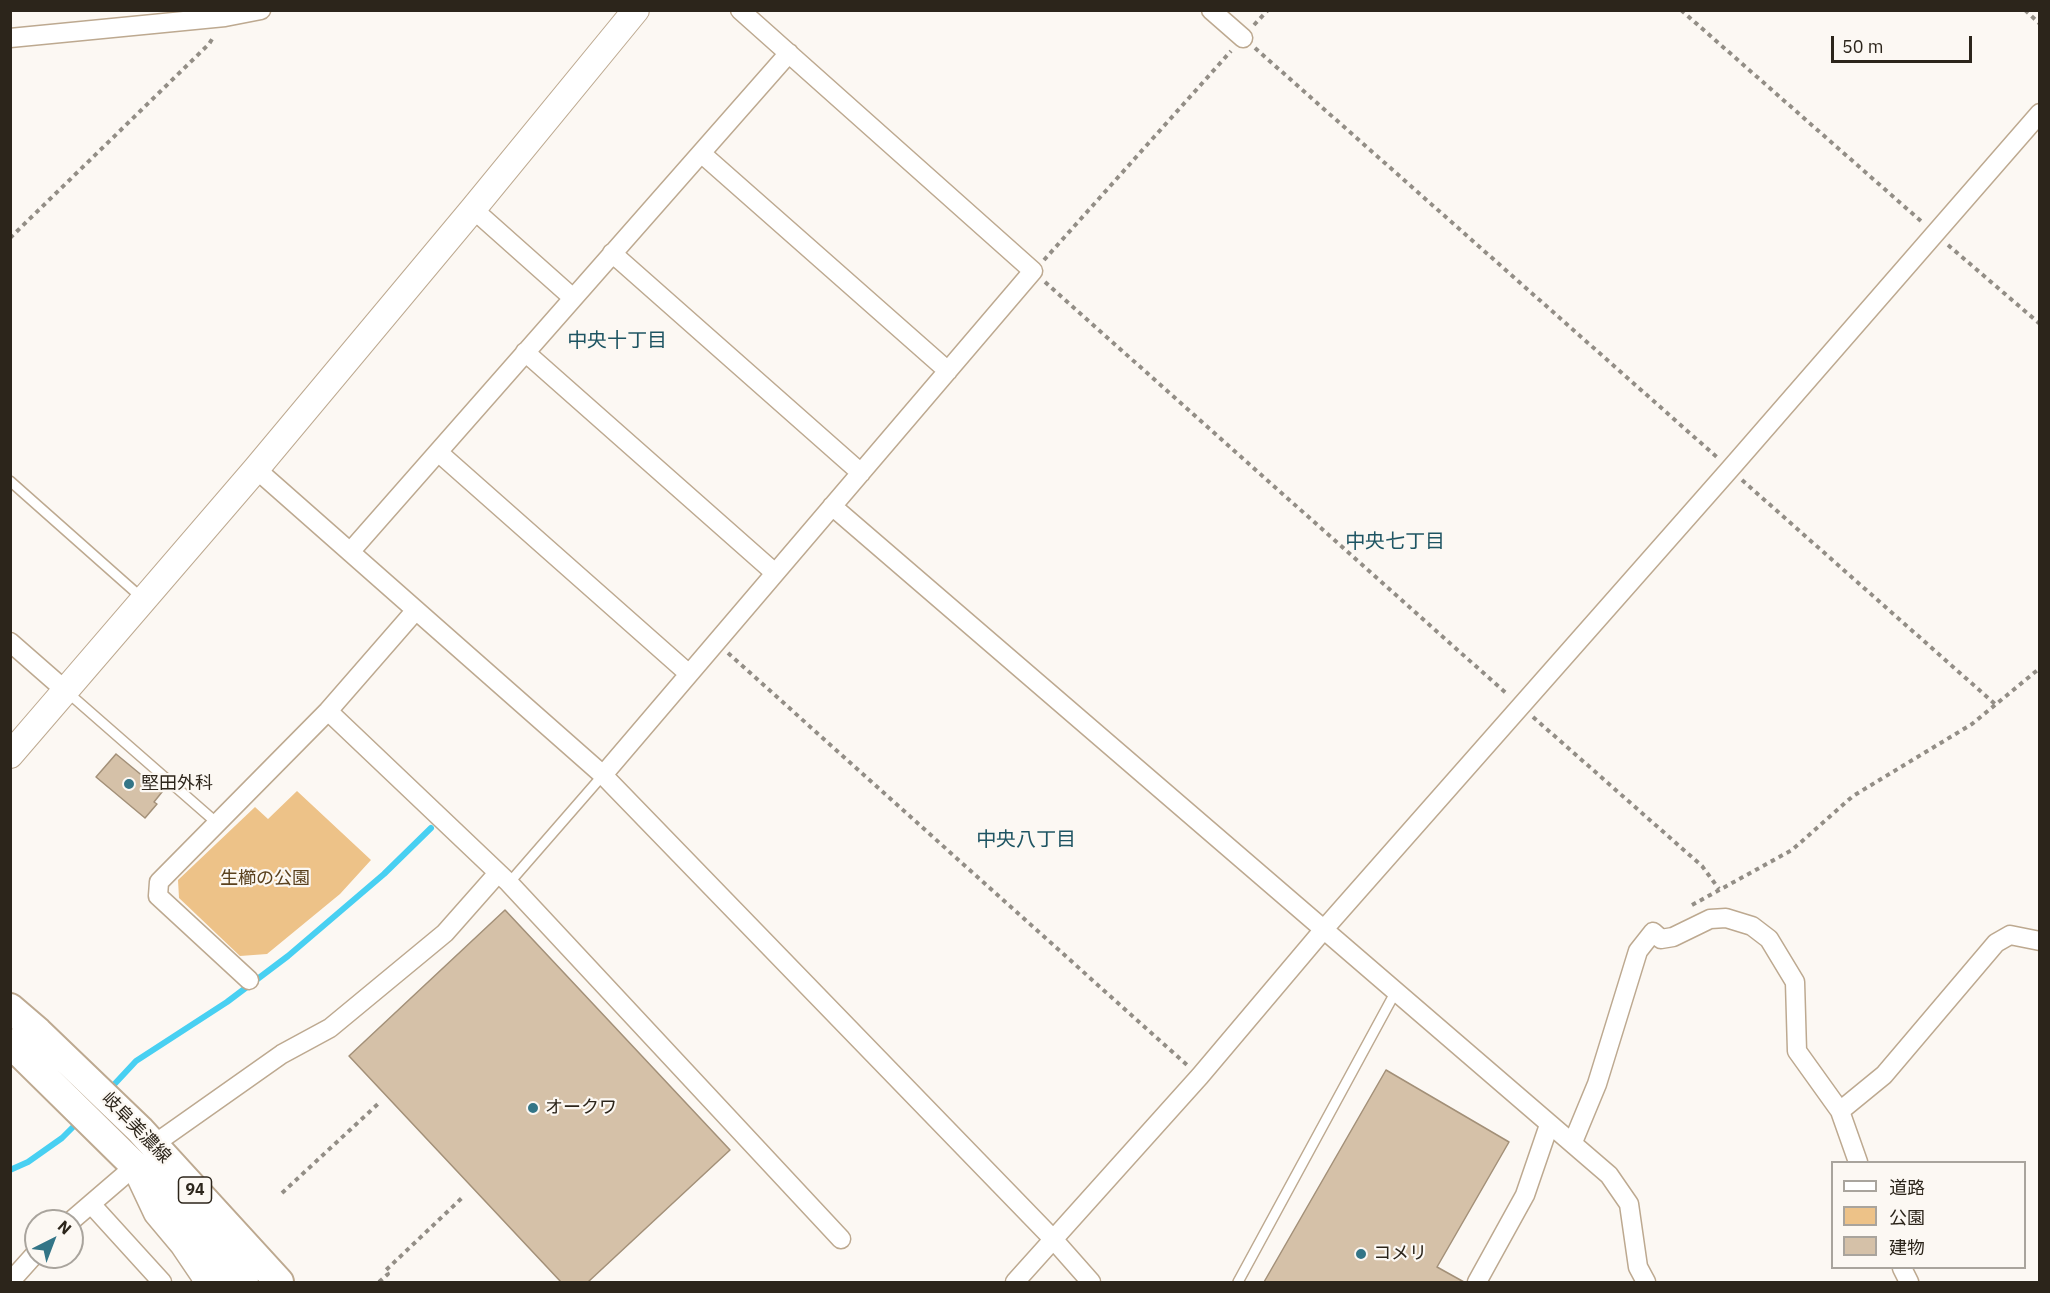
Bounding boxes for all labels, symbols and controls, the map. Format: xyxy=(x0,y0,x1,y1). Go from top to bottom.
scale bar xyxy=(1834,24,1975,62)
text: 50 m xyxy=(1842,35,1884,58)
district label: 中央十丁目 xyxy=(567,329,667,353)
district label: 中央七丁目 xyxy=(1345,530,1445,554)
place label: 堅田外科 xyxy=(141,773,213,795)
marker: 堅田外科 xyxy=(122,777,136,791)
district label: 中央八丁目 xyxy=(976,828,1076,852)
park label: 生櫛の公園 xyxy=(220,868,310,890)
street label: 岐阜美濃線 xyxy=(97,1088,175,1168)
place label: オークワ xyxy=(545,1097,617,1119)
marker: オークワ xyxy=(526,1101,540,1115)
legend xyxy=(1831,1161,2026,1269)
text: 道路 xyxy=(1889,1176,1925,1199)
road number: 94 xyxy=(178,1177,212,1203)
text: 公園 xyxy=(1889,1206,1925,1229)
north arrow xyxy=(24,1209,84,1269)
text: N xyxy=(54,1216,76,1238)
text: 建物 xyxy=(1889,1236,1925,1259)
place label: コメリ xyxy=(1373,1243,1427,1265)
marker: コメリ xyxy=(1354,1247,1368,1261)

